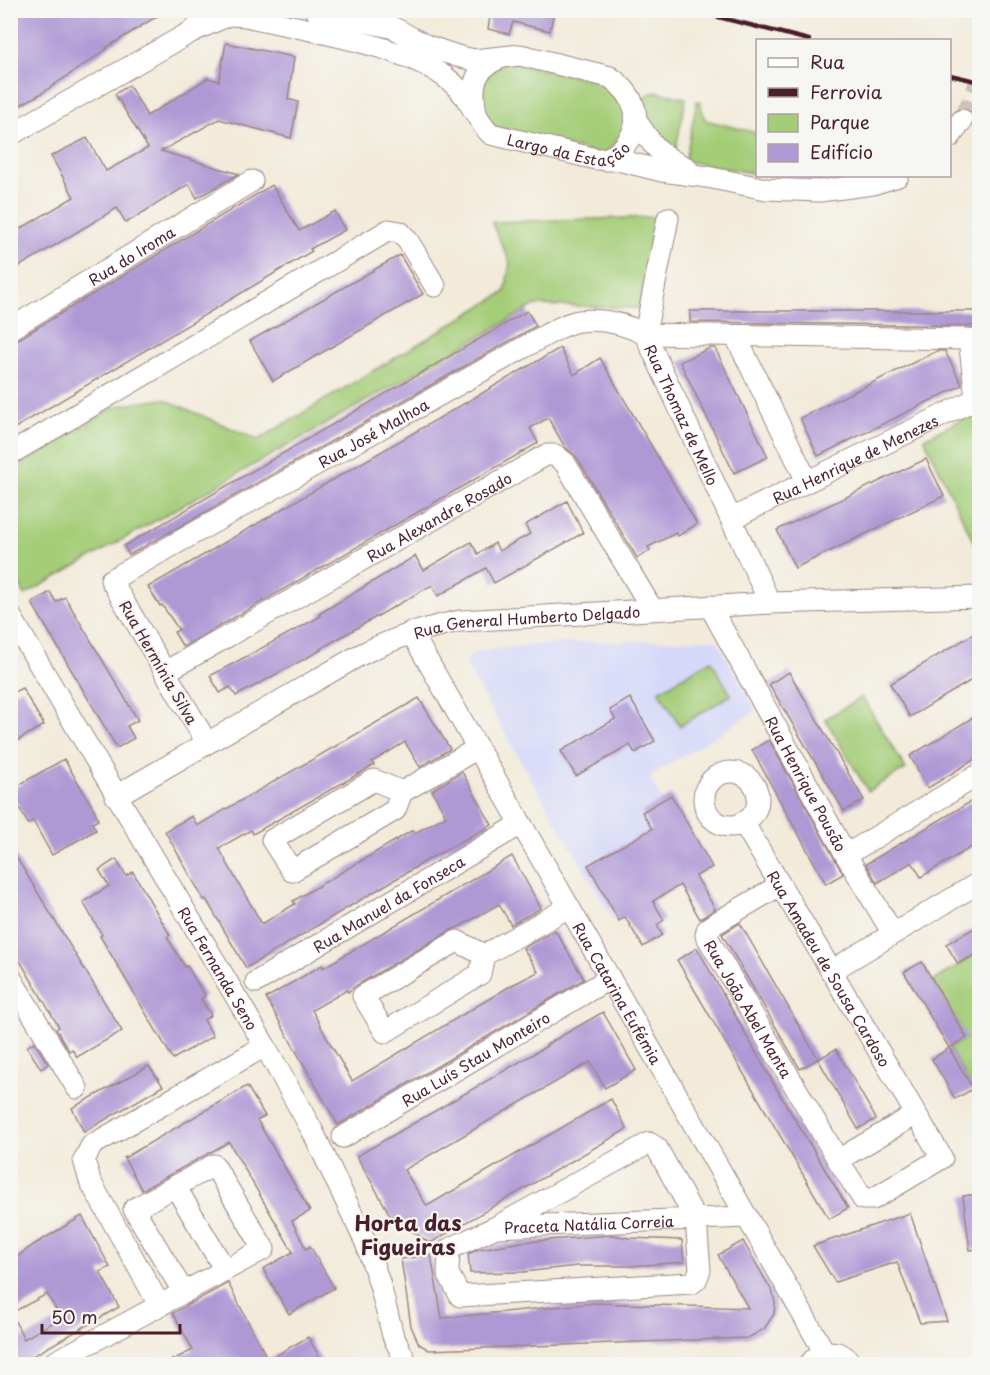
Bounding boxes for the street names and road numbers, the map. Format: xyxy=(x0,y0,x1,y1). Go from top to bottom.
street label: Largo da Estação xyxy=(505,127,635,171)
street label: Rua do Iroma xyxy=(83,219,179,290)
street label: Rua Thomaz de Mello xyxy=(640,340,725,489)
street label: Rua José Malhoa xyxy=(314,392,433,473)
street label: Rua Henrique de Menezes xyxy=(768,408,942,509)
street label: Rua Alexandre Rosado xyxy=(362,466,515,567)
street label: Rua Hermínia Silva xyxy=(114,596,204,729)
street label: Rua General Humberto Delgado xyxy=(410,599,641,644)
street label: Rua Henrique Pousão xyxy=(760,711,853,855)
street label: Rua Manuel da Fonseca xyxy=(308,849,469,957)
street label: Rua Amadeu de Sousa Cardoso xyxy=(762,866,897,1071)
street label: Rua Fernanda Seno xyxy=(173,902,264,1034)
street label: Rua Catarina Eufémia xyxy=(568,917,669,1069)
street label: Rua João Abel Manta xyxy=(699,935,799,1082)
street label: Rua Luís Stau Monteiro xyxy=(397,1005,554,1111)
street label: Praceta Natália Correia xyxy=(503,1208,675,1238)

